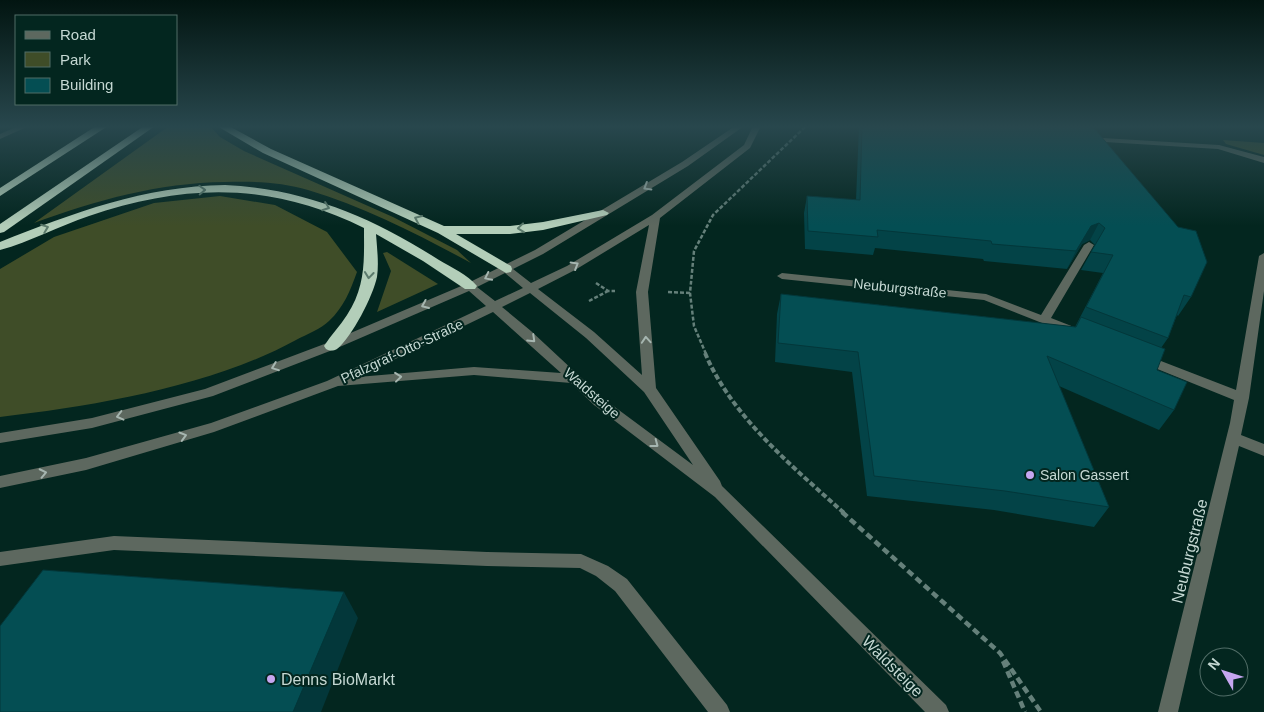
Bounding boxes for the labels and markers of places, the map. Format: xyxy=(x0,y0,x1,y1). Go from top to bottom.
place label: Salon Gassert xyxy=(1040,467,1129,483)
marker: Salon Gassert xyxy=(1024,469,1036,481)
place label: Denns BioMarkt xyxy=(281,671,395,688)
marker: Denns BioMarkt xyxy=(265,673,277,685)

